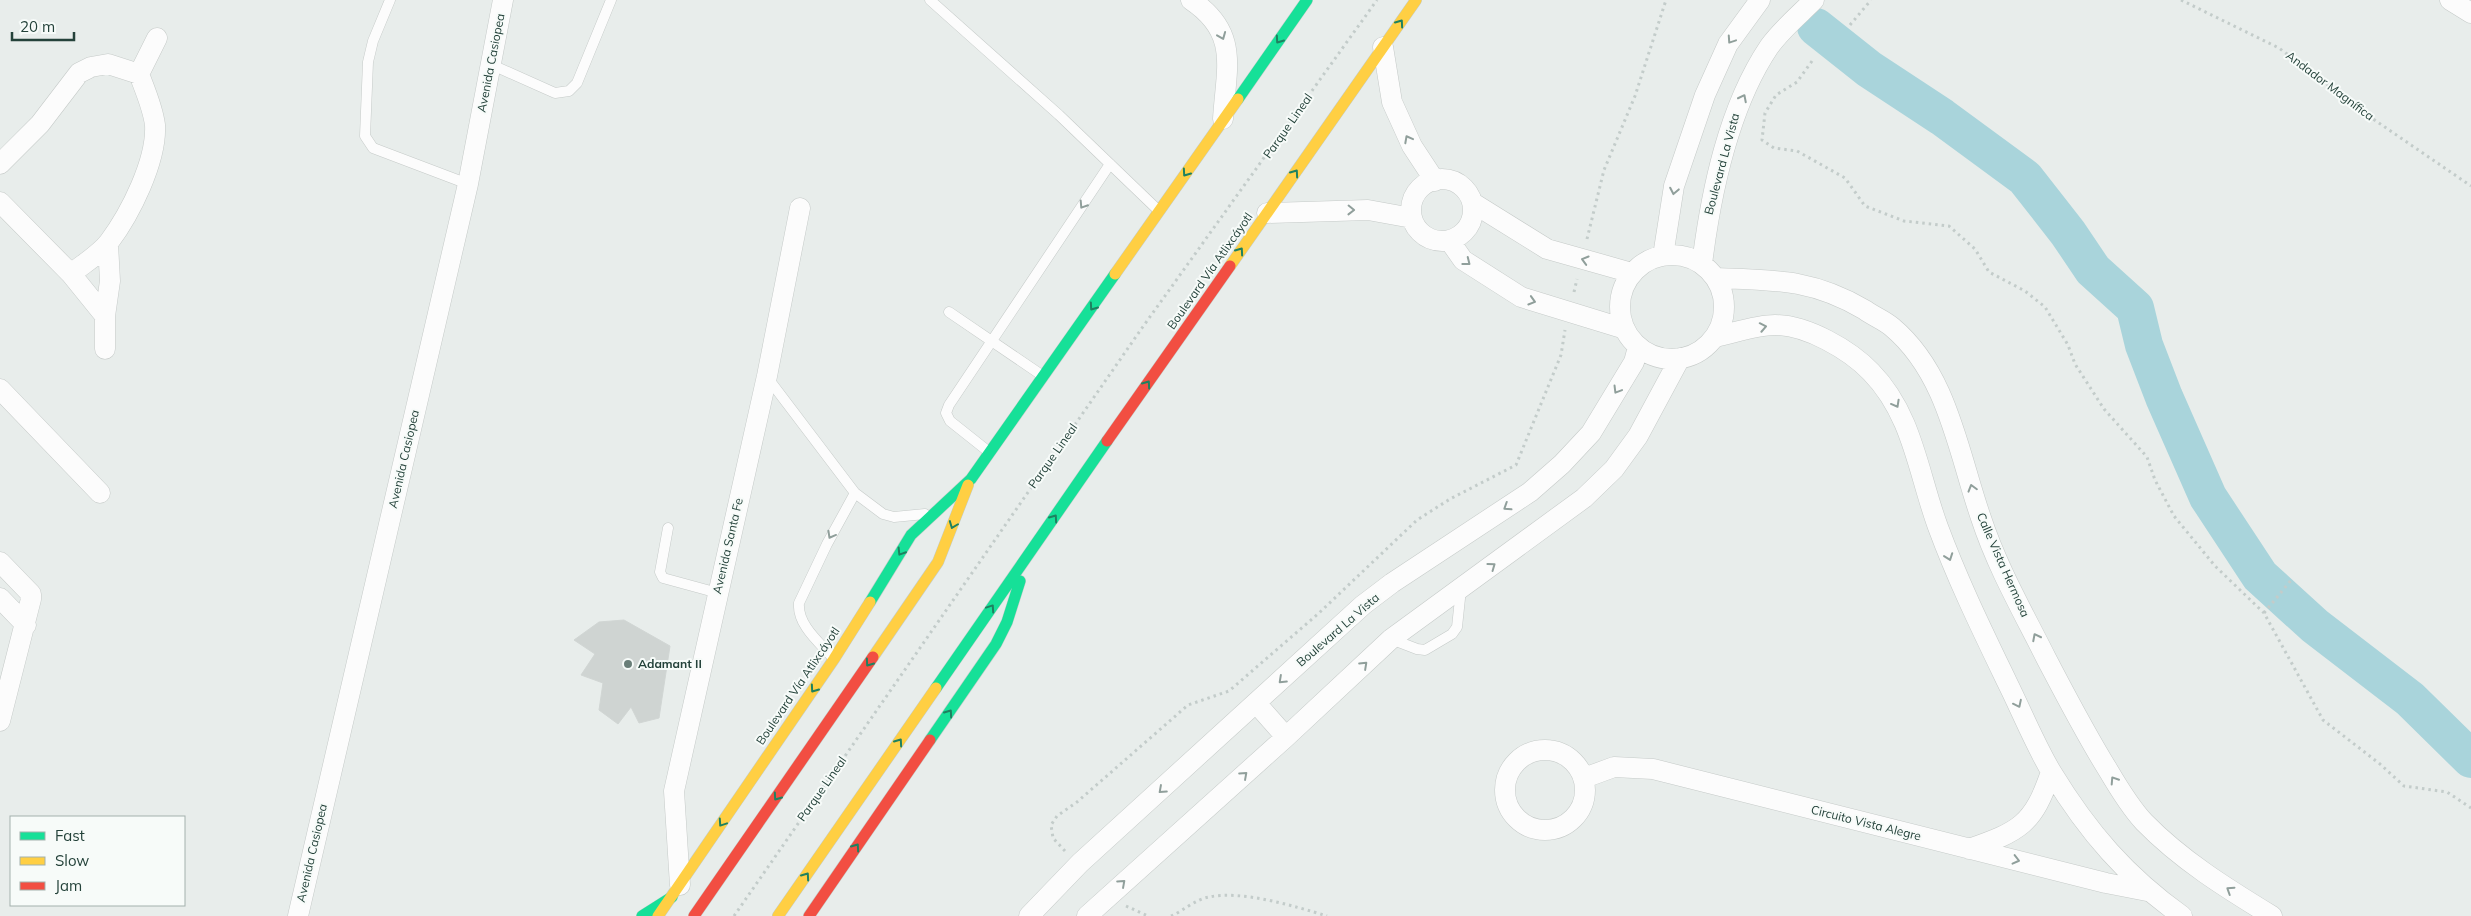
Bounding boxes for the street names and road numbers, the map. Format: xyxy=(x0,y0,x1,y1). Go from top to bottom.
street label: Avenida Casiopea xyxy=(474,12,507,114)
street label: Andador Magnífica xyxy=(2283,48,2377,124)
street label: Parque Lineal xyxy=(1260,90,1315,161)
street label: Boulevard La Vista xyxy=(1701,111,1742,216)
street label: Boulevard Vía Atlixcáyotl xyxy=(1164,209,1256,332)
street label: Avenida Casiopea xyxy=(385,408,422,510)
street label: Parque Lineal xyxy=(1025,420,1080,491)
street label: Avenida Santa Fe xyxy=(709,496,746,595)
street label: Calle Vista Hermosa xyxy=(1974,510,2033,619)
street label: Boulevard La Vista xyxy=(1293,590,1382,670)
street label: Boulevard Vía Atlixcáyotl xyxy=(752,624,843,748)
street label: Parque Lineal xyxy=(794,753,849,824)
street label: Avenida Casiopea xyxy=(293,802,330,904)
street label: Circuito Vista Alegre xyxy=(1809,802,1923,843)

